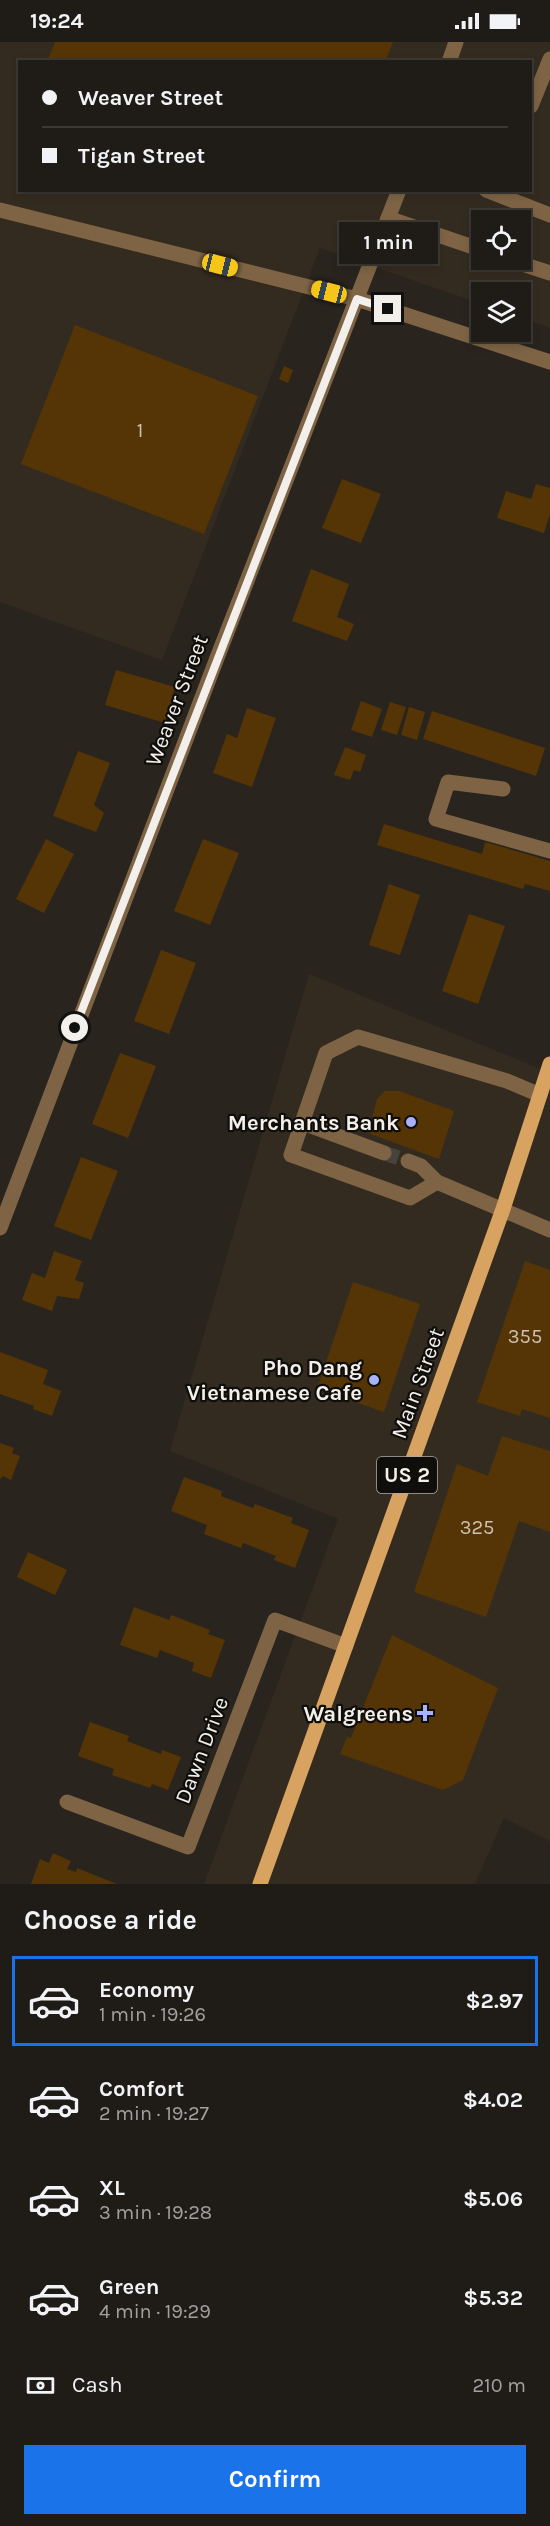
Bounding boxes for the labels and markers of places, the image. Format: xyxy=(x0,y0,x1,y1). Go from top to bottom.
place label: Merchants Bank xyxy=(228,1110,399,1136)
marker: Merchants Bank xyxy=(404,1115,418,1129)
place label: Pho Dang Vietnamese Cafe xyxy=(187,1355,362,1406)
marker: Pho Dang Vietnamese Cafe xyxy=(367,1373,381,1387)
place label: Walgreens xyxy=(303,1701,413,1727)
marker: Walgreens xyxy=(418,1706,432,1720)

